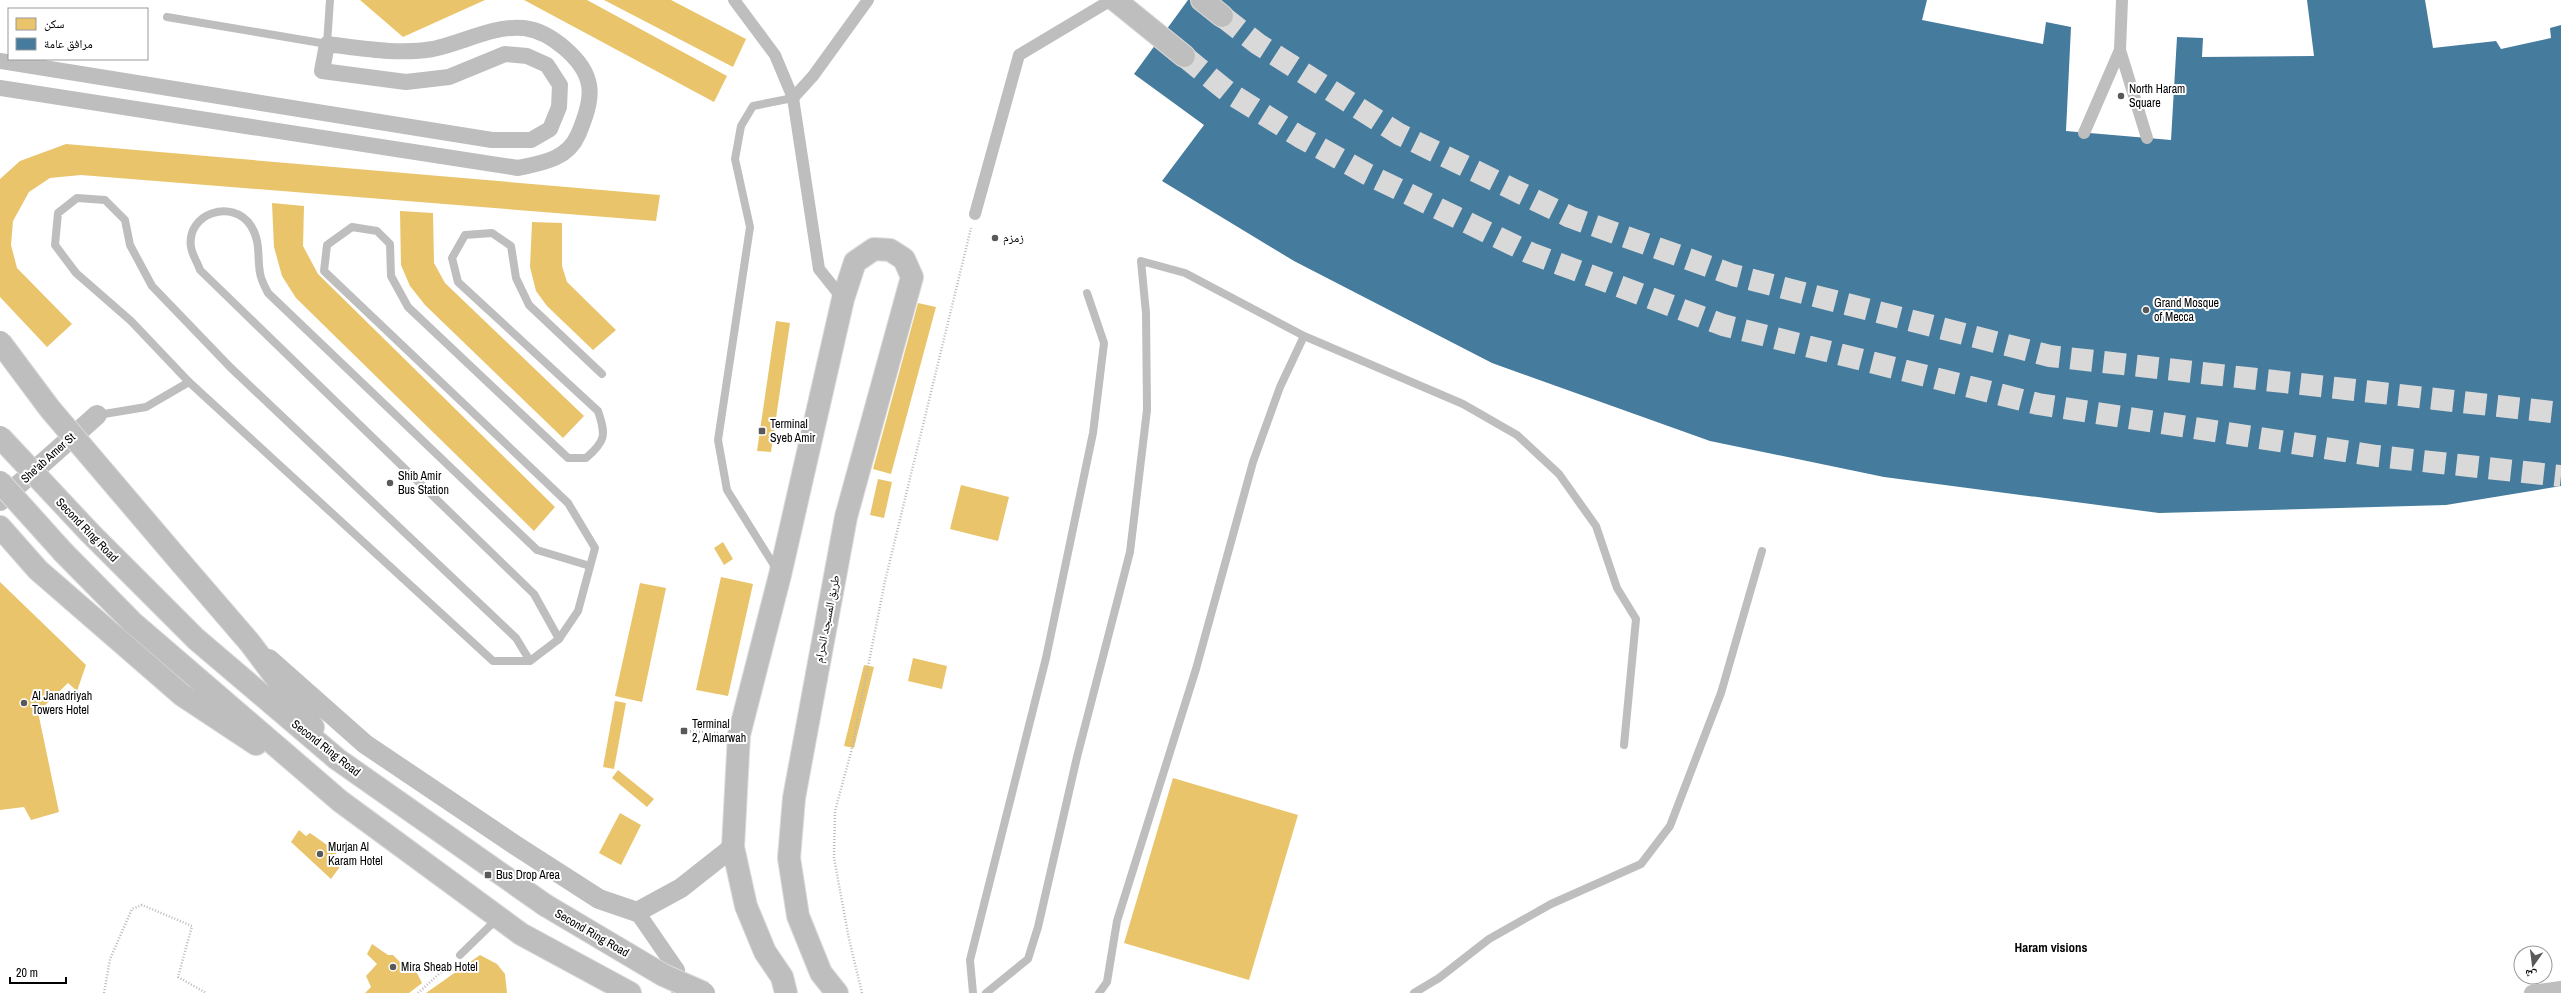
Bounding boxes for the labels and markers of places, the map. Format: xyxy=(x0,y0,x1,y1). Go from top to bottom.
place label: North Haram Square xyxy=(2129,81,2185,111)
marker: North Haram Square xyxy=(2116,91,2126,101)
place label: زمزم xyxy=(1003,230,1024,246)
marker: زمزم xyxy=(990,233,1000,243)
place label: Grand Mosque of Mecca xyxy=(2154,295,2219,325)
marker: Grand Mosque of Mecca xyxy=(2141,305,2151,315)
place label: Terminal Syeb Amir xyxy=(770,416,816,446)
marker: Terminal Syeb Amir xyxy=(757,426,767,436)
place label: Shib Amir Bus Station xyxy=(398,468,449,498)
marker: Shib Amir Bus Station xyxy=(385,478,395,488)
place label: Al Janadriyah Towers Hotel xyxy=(31,688,92,718)
marker: Al Janadriyah Towers Hotel xyxy=(19,698,29,708)
place label: Terminal 2, Almarwah xyxy=(692,716,746,746)
marker: Terminal 2, Almarwah xyxy=(679,726,689,736)
place label: Murjan Al Karam Hotel xyxy=(328,839,383,869)
marker: Murjan Al Karam Hotel xyxy=(315,849,325,859)
place label: Bus Drop Area xyxy=(496,867,561,883)
marker: Bus Drop Area xyxy=(483,870,493,880)
place label: Mira Sheab Hotel xyxy=(401,959,478,975)
marker: Mira Sheab Hotel xyxy=(388,962,398,972)

